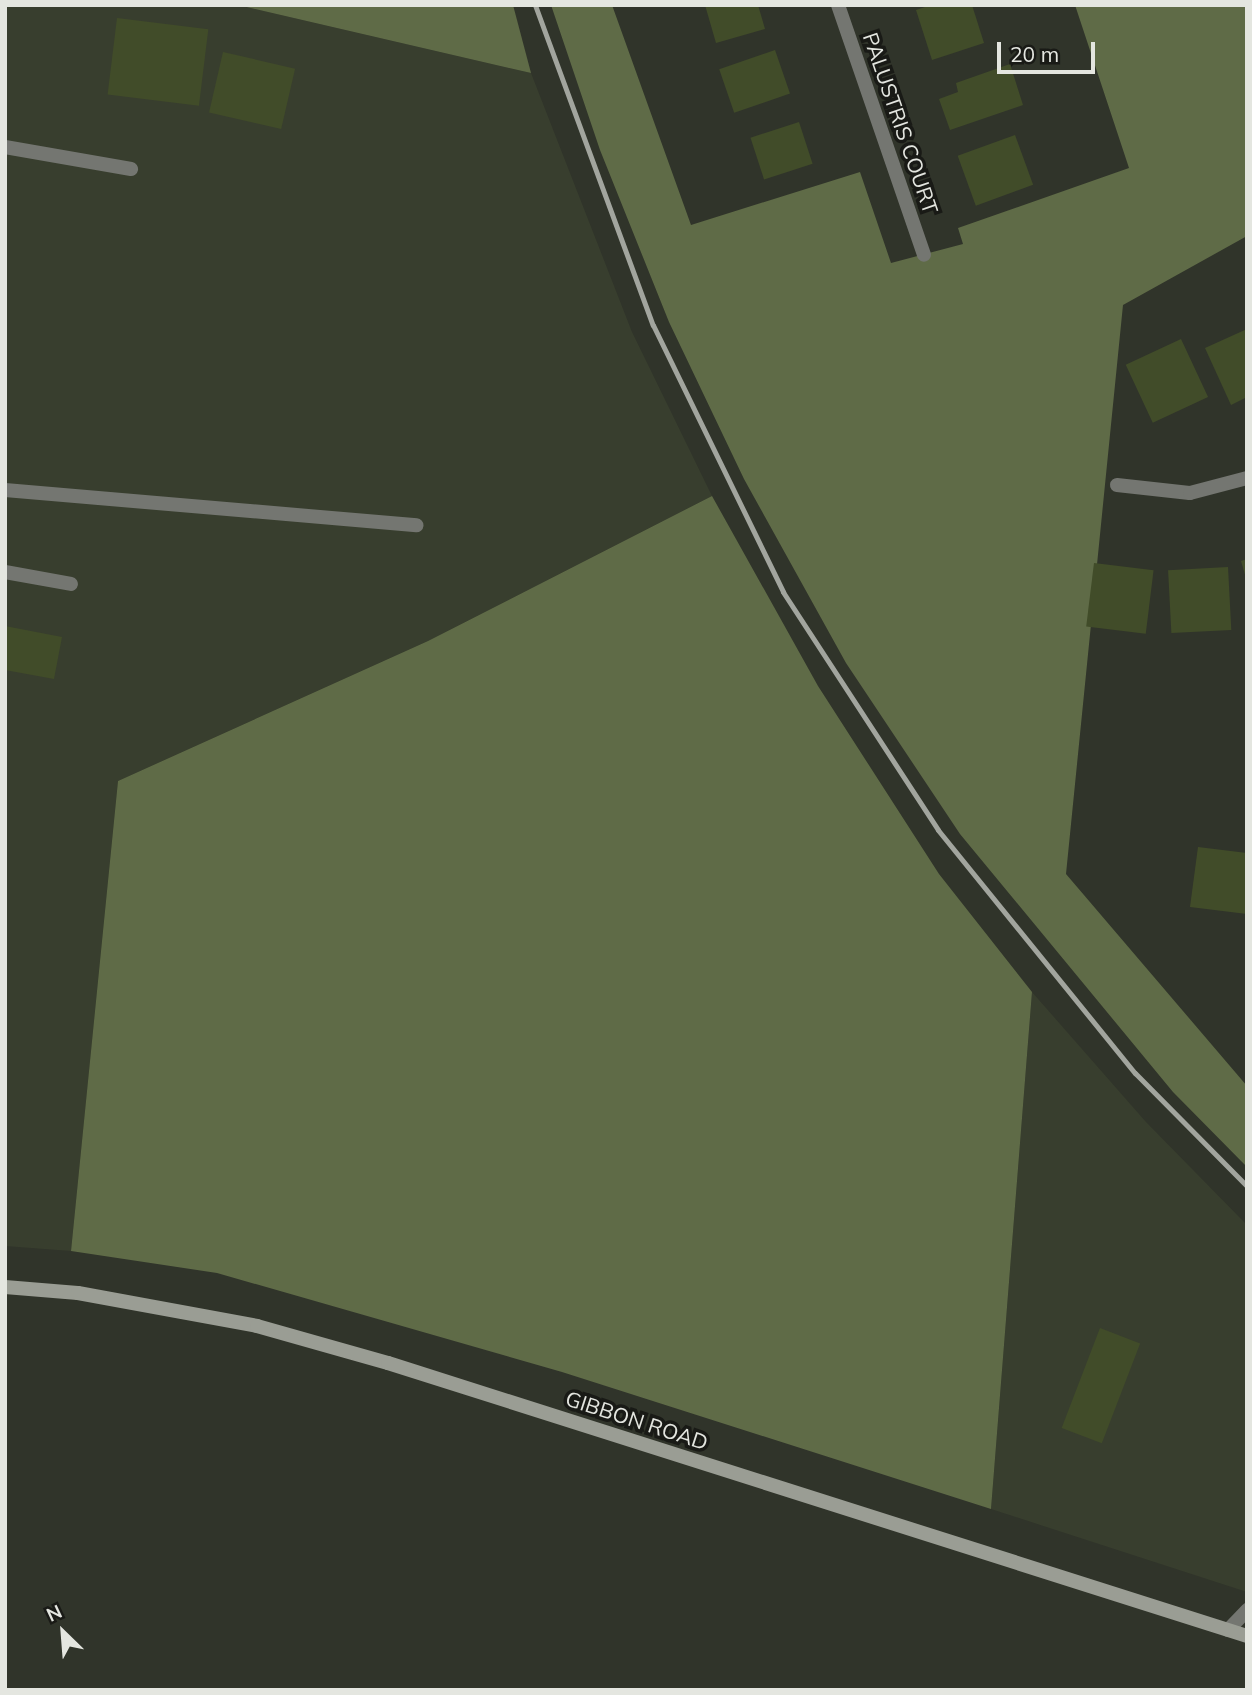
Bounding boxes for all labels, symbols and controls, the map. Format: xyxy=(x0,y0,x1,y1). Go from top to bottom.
scale bar xyxy=(1000,28,1098,72)
street label: PALUSTRIS COURT xyxy=(858,29,944,217)
text: 20 m xyxy=(1010,41,1059,67)
street label: GIBBON ROAD xyxy=(563,1385,711,1455)
north arrow xyxy=(28,1597,98,1667)
text: N xyxy=(43,1599,66,1627)

